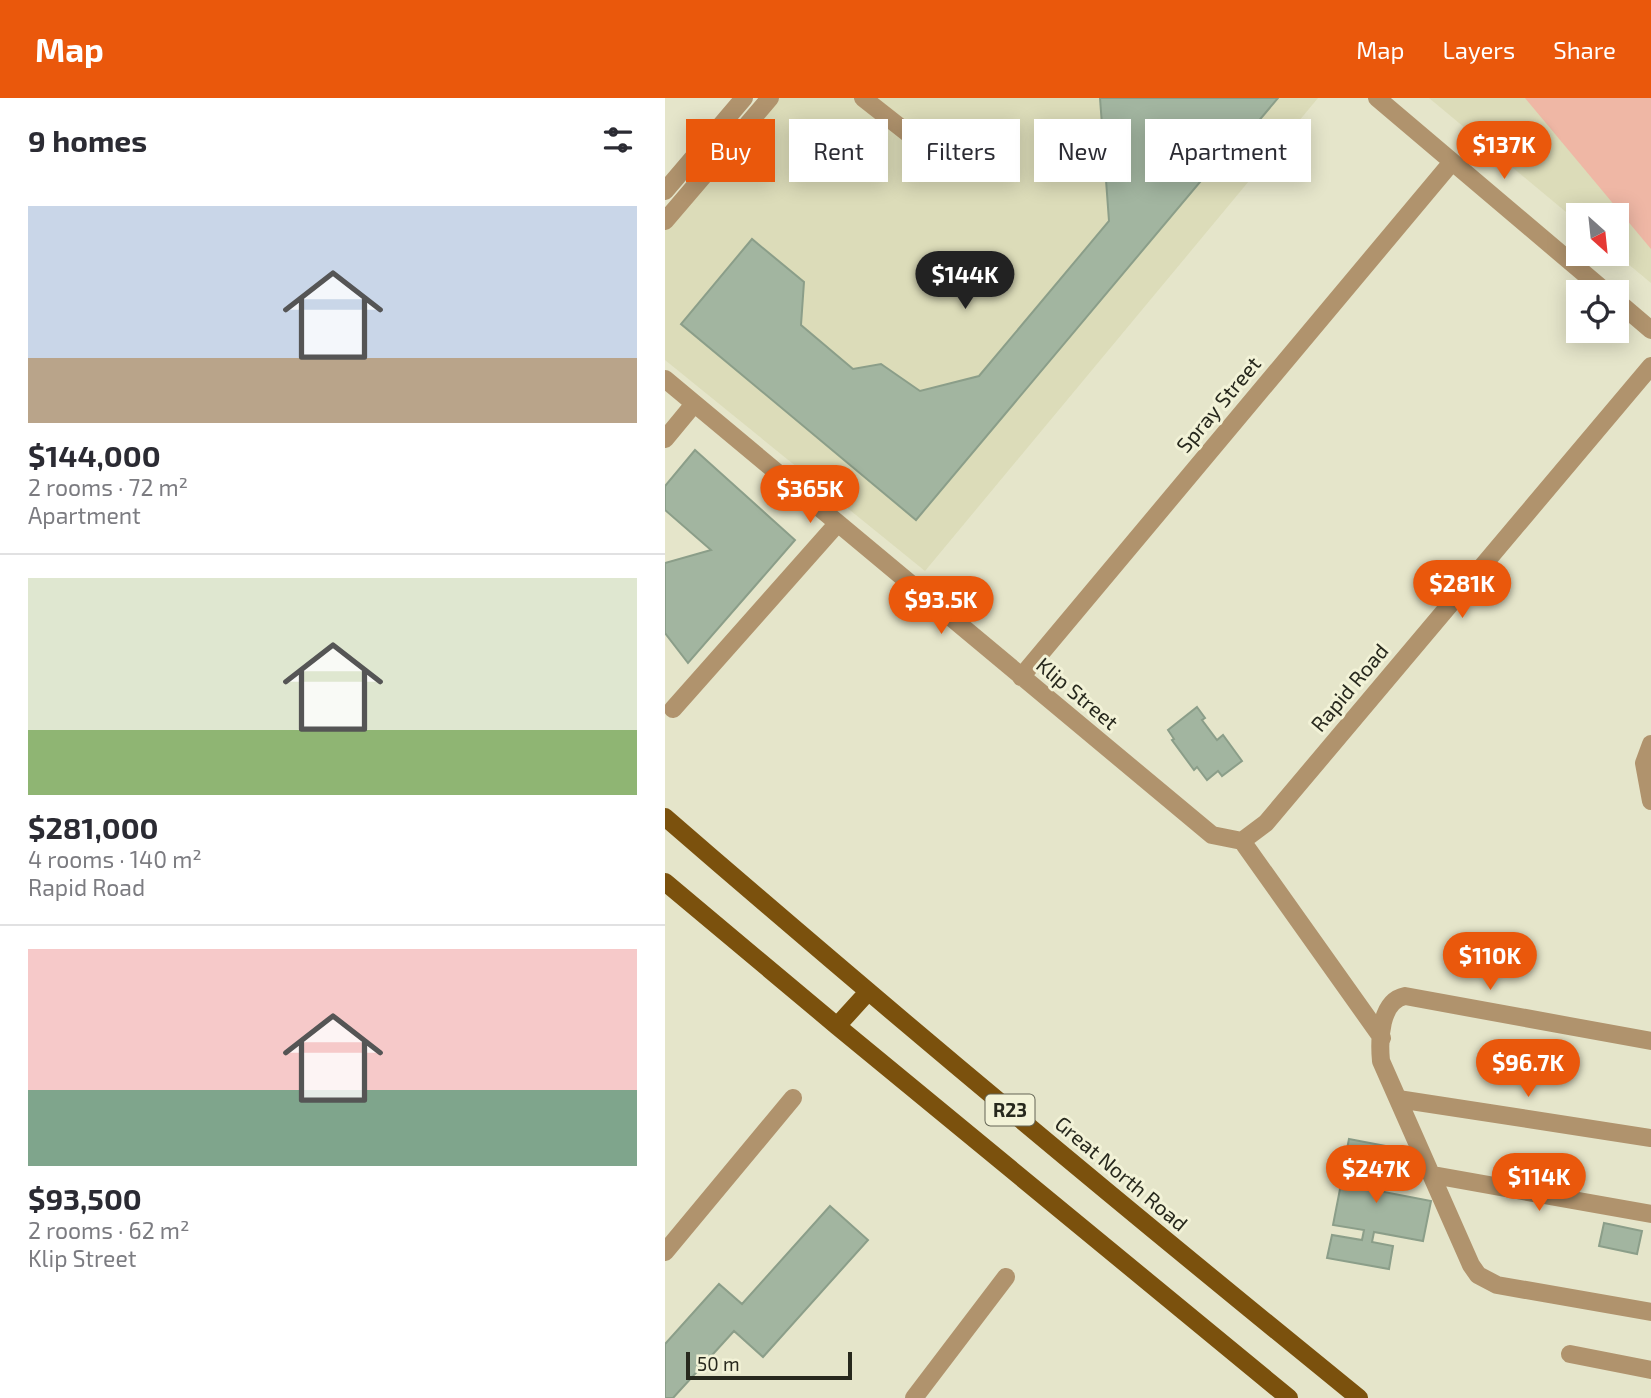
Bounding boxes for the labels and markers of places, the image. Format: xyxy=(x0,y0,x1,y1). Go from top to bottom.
pin: $137K xyxy=(1455,122,1553,181)
pin: $144K xyxy=(916,252,1014,311)
pin: $365K xyxy=(761,466,859,525)
pin: $281K xyxy=(1413,560,1511,620)
pin: $93.5K xyxy=(884,576,998,636)
pin: $110K xyxy=(1441,932,1539,992)
pin: $96.7K xyxy=(1471,1040,1585,1099)
pin: $247K xyxy=(1327,1146,1425,1205)
pin: $114K xyxy=(1490,1154,1588,1213)

